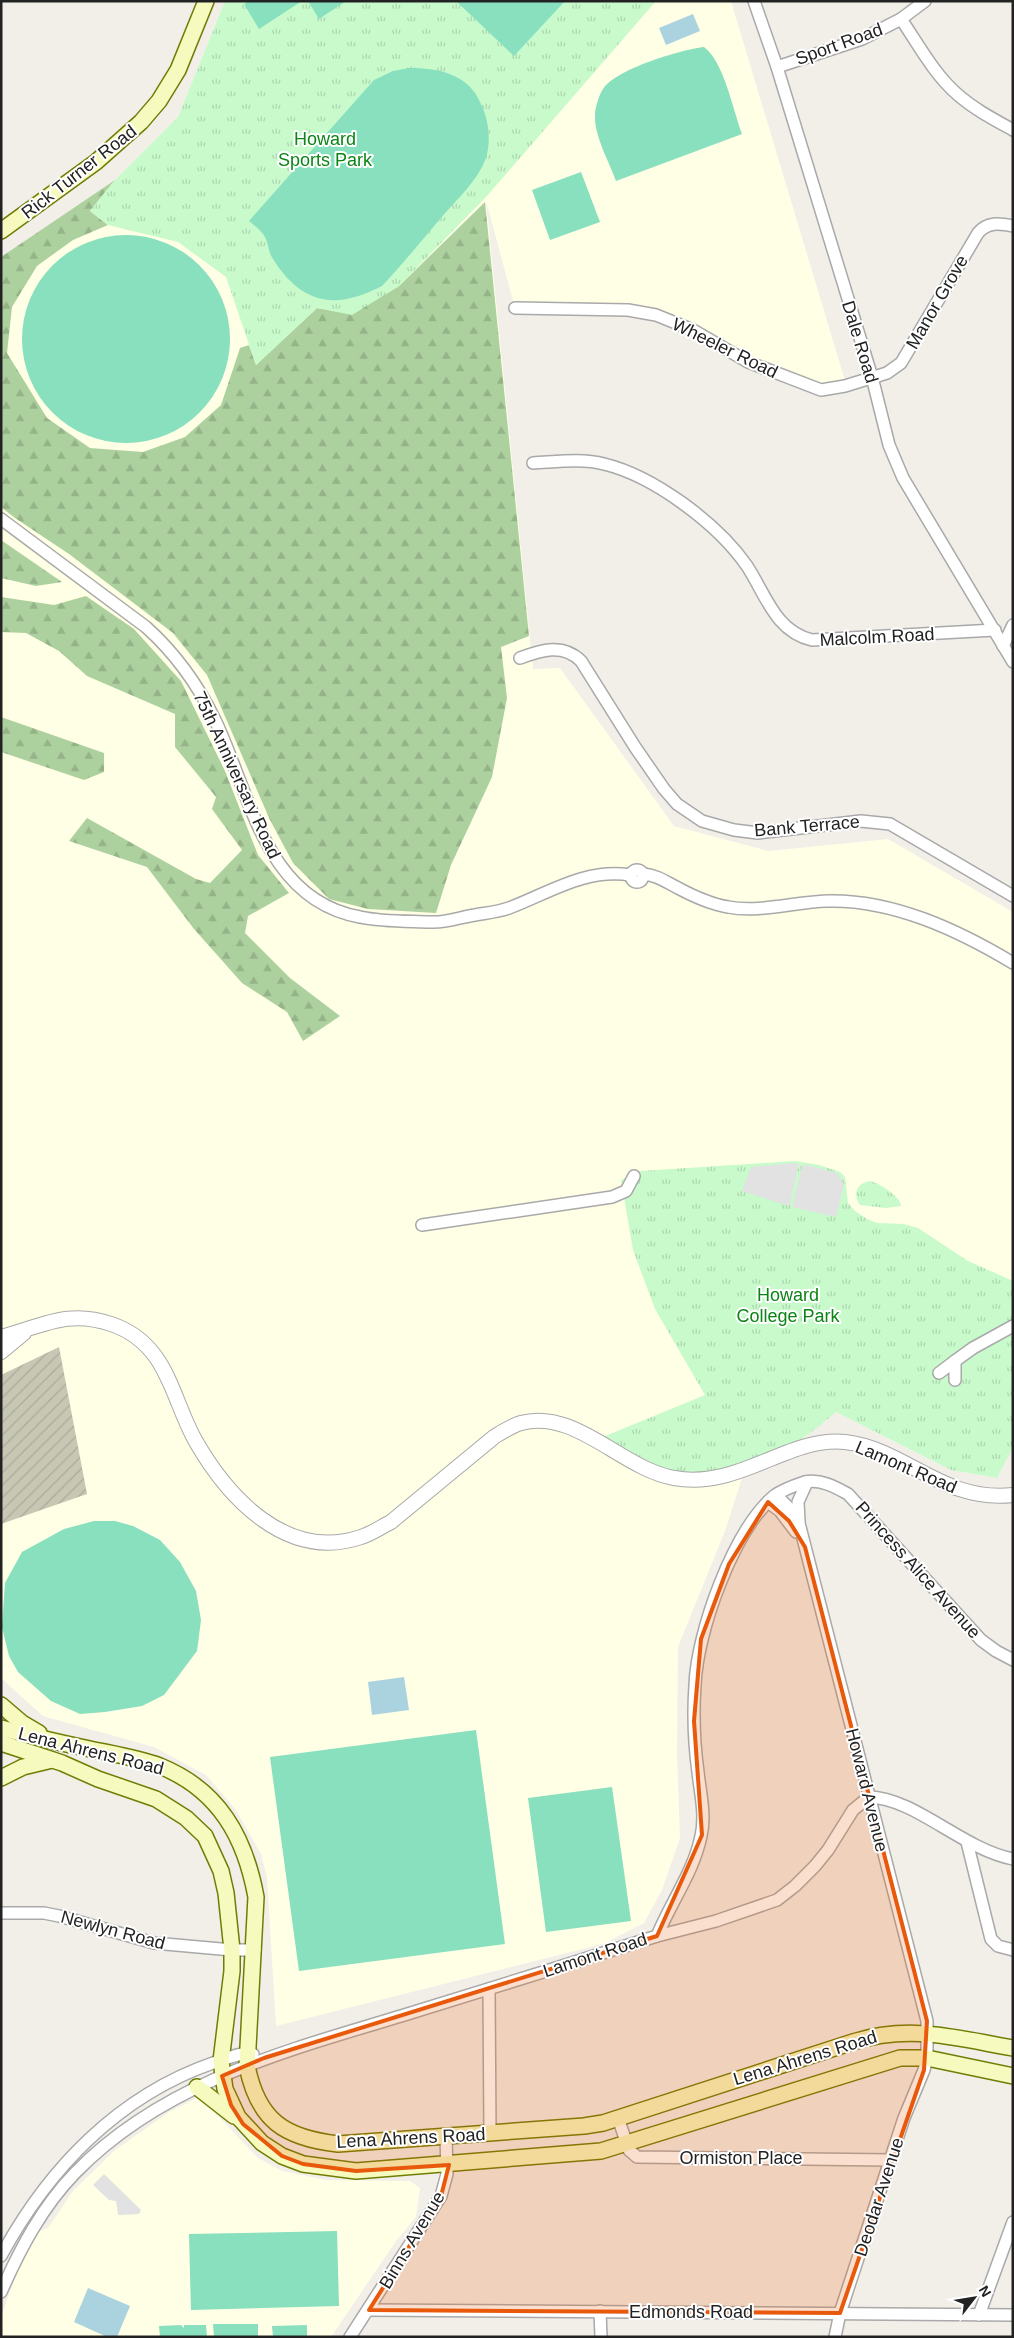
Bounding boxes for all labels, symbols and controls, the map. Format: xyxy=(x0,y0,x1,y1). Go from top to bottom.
street label: Sport Road xyxy=(793,19,885,69)
street label: Rick Turner Road xyxy=(18,121,140,223)
park label: Howard Sports Park xyxy=(278,129,373,170)
street label: Manor Grove xyxy=(902,252,972,352)
street label: Dale Road xyxy=(838,298,882,386)
street label: Wheeler Road xyxy=(669,314,781,382)
street label: Malcolm Road xyxy=(819,624,935,650)
street label: 75th Anniversary Road xyxy=(189,688,285,862)
street label: Bank Terrace xyxy=(753,811,861,841)
park label: Howard College Park xyxy=(736,1285,841,1326)
street label: Lamont Road xyxy=(852,1437,960,1497)
street label: Princess Alice Avenue xyxy=(851,1498,985,1642)
street label: Lena Ahrens Road xyxy=(16,1723,166,1779)
street label: Howard Avenue xyxy=(842,1726,892,1854)
street label: Newlyn Road xyxy=(59,1906,167,1954)
street label: Lamont Road xyxy=(541,1929,649,1981)
street label: Lena Ahrens Road xyxy=(731,2027,879,2089)
street label: Lena Ahrens Road xyxy=(336,2124,486,2152)
street label: Deodar Avenue xyxy=(850,2135,908,2259)
street label: Ormiston Place xyxy=(679,2148,803,2168)
street label: Binns Avenue xyxy=(375,2188,449,2292)
north arrow xyxy=(949,2273,999,2323)
text: N xyxy=(976,2283,995,2300)
street label: Edmonds Road xyxy=(629,2302,753,2322)

